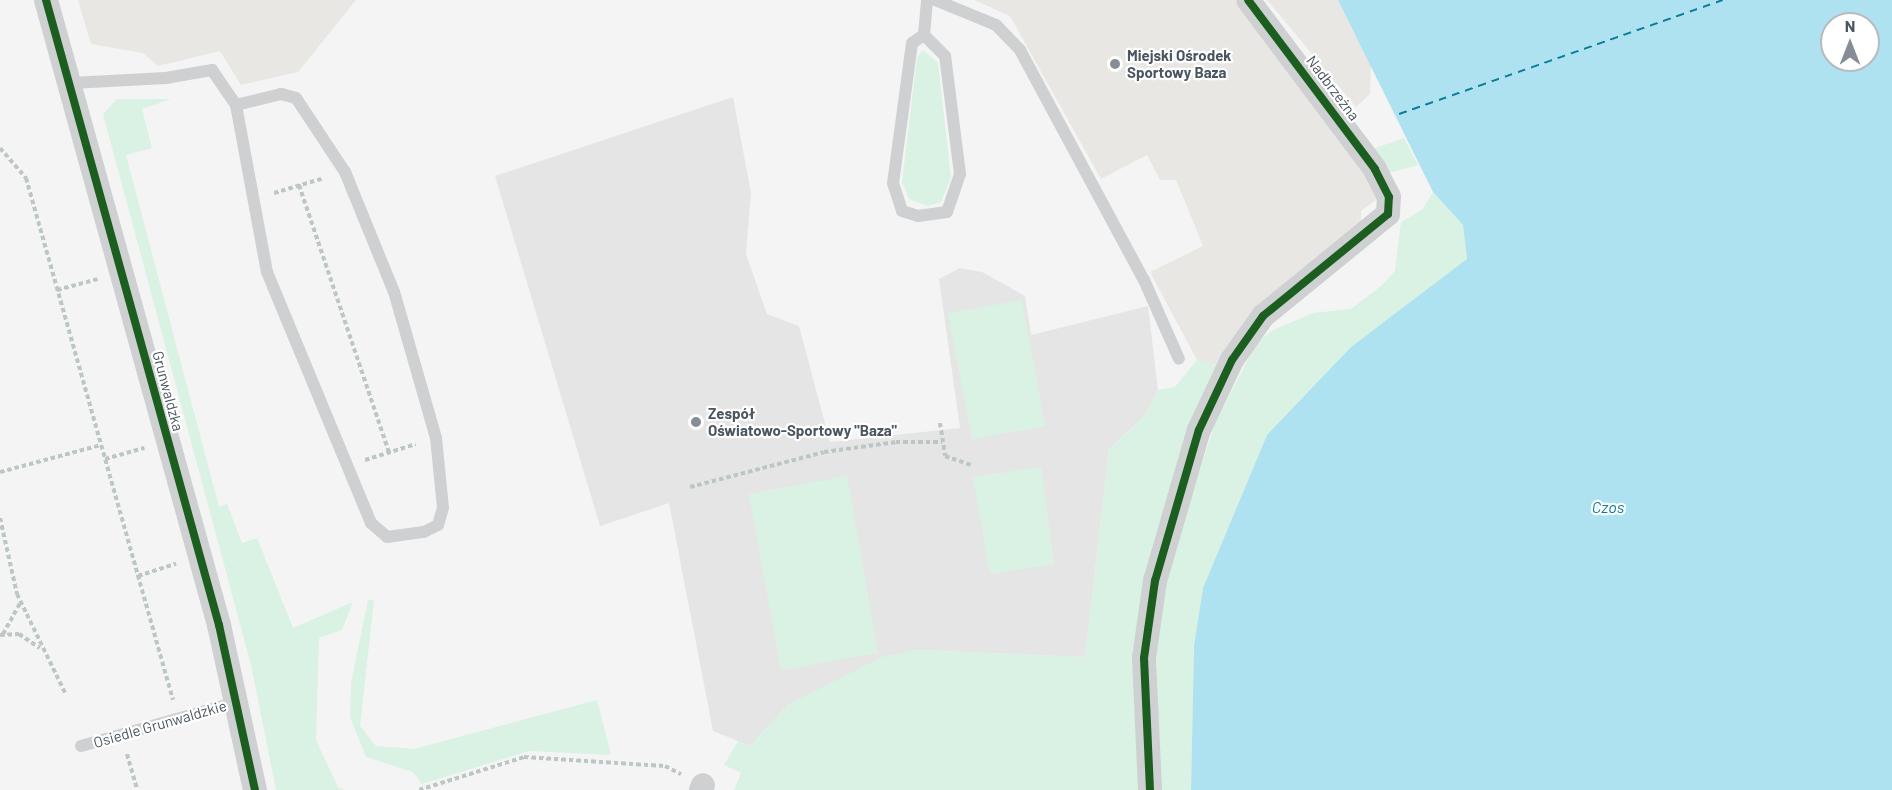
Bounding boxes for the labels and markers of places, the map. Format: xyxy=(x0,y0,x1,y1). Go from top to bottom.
place label: Miejski Ośrodek Sportowy Baza xyxy=(1127,46,1231,81)
marker: Miejski Ośrodek Sportowy Baza xyxy=(1108,57,1122,71)
place label: Zespół Oświatowo-Sportowy "Baza" xyxy=(708,404,897,439)
marker: Zespół Oświatowo-Sportowy "Baza" xyxy=(689,415,703,429)

